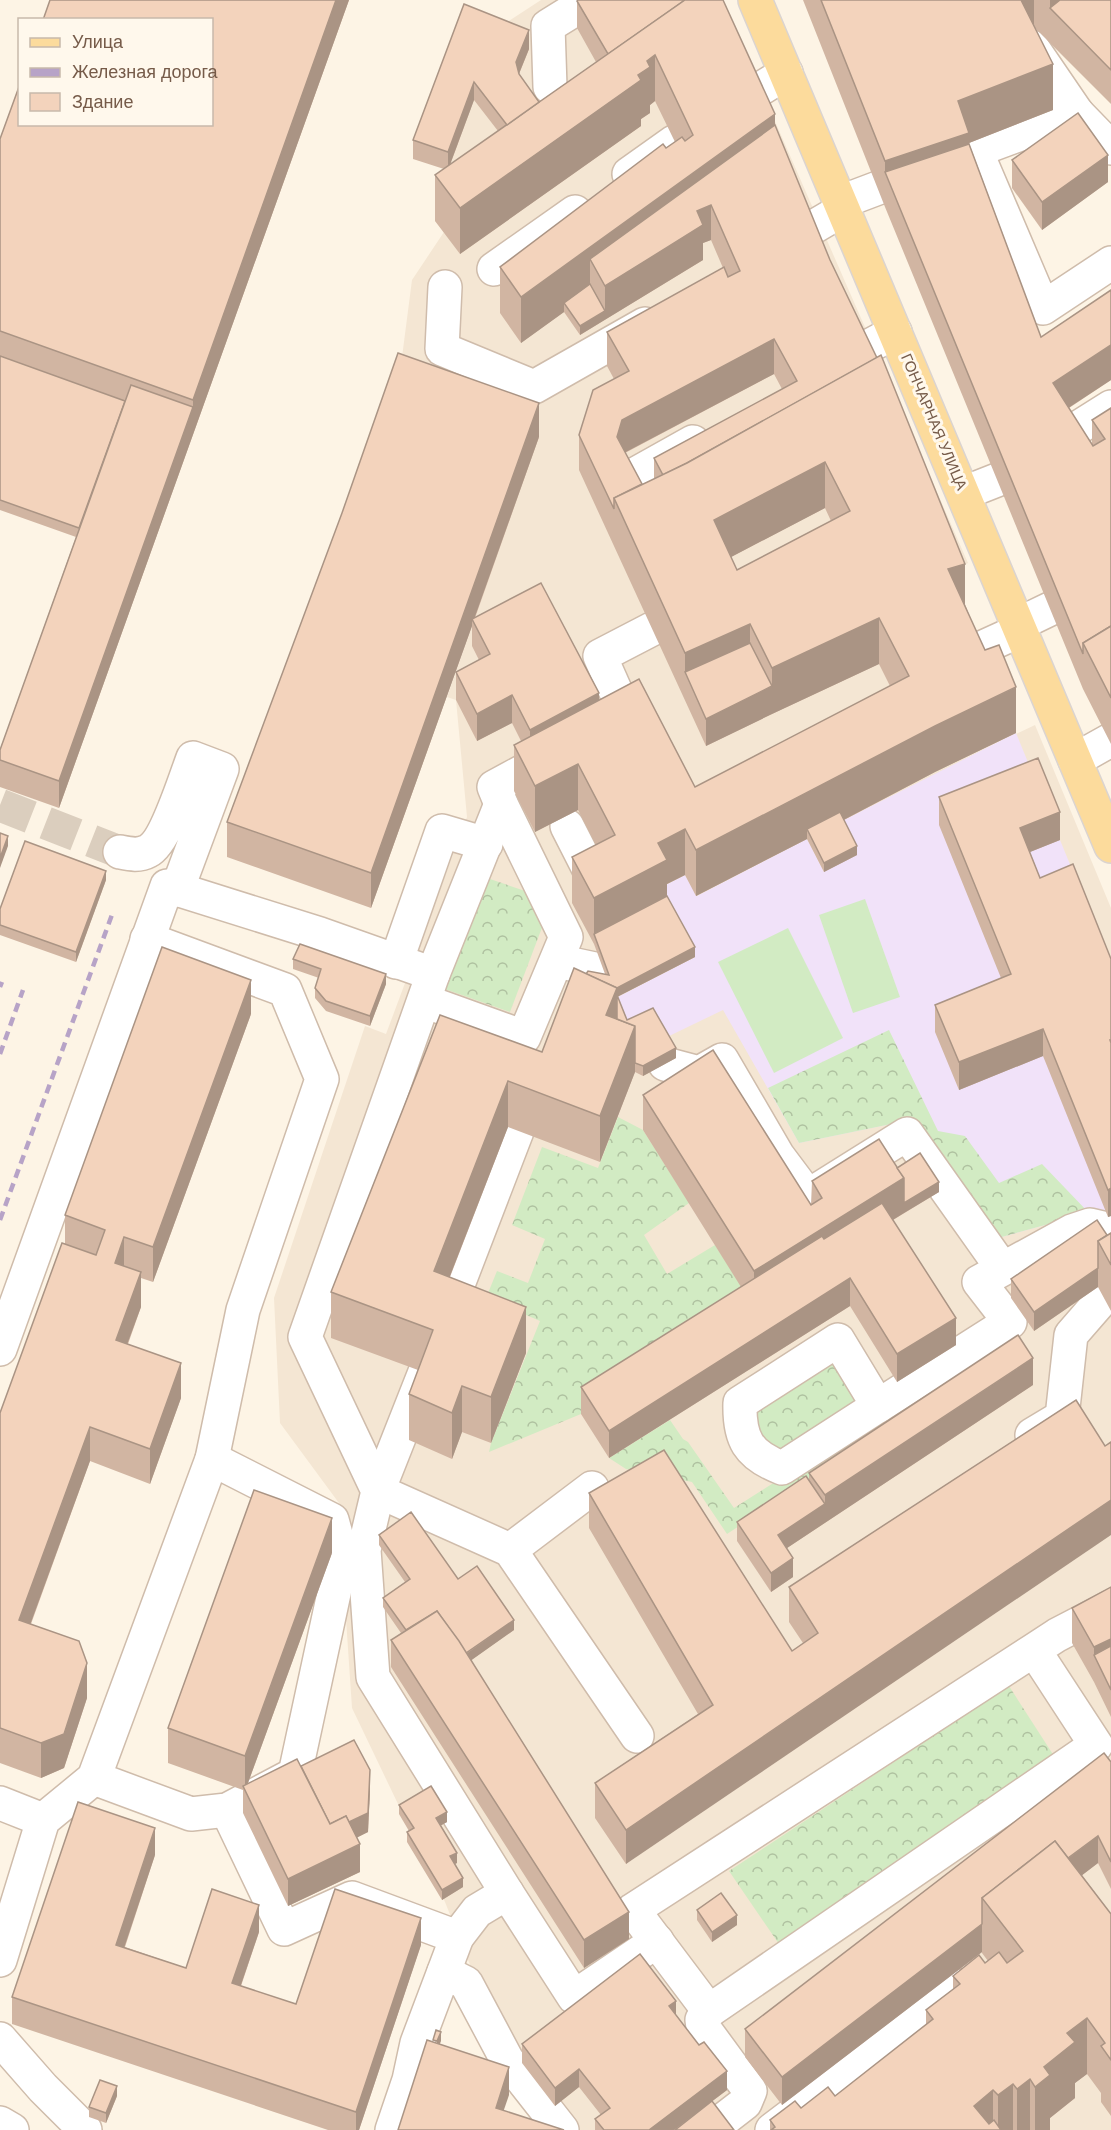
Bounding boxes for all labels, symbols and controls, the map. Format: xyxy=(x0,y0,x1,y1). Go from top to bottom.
legend xyxy=(18,18,213,126)
text: Улица xyxy=(72,32,124,52)
text: Железная дорога xyxy=(72,62,219,82)
text: Здание xyxy=(72,92,133,112)
street label: ГОНЧАРНАЯ УЛИЦА xyxy=(898,351,971,493)

